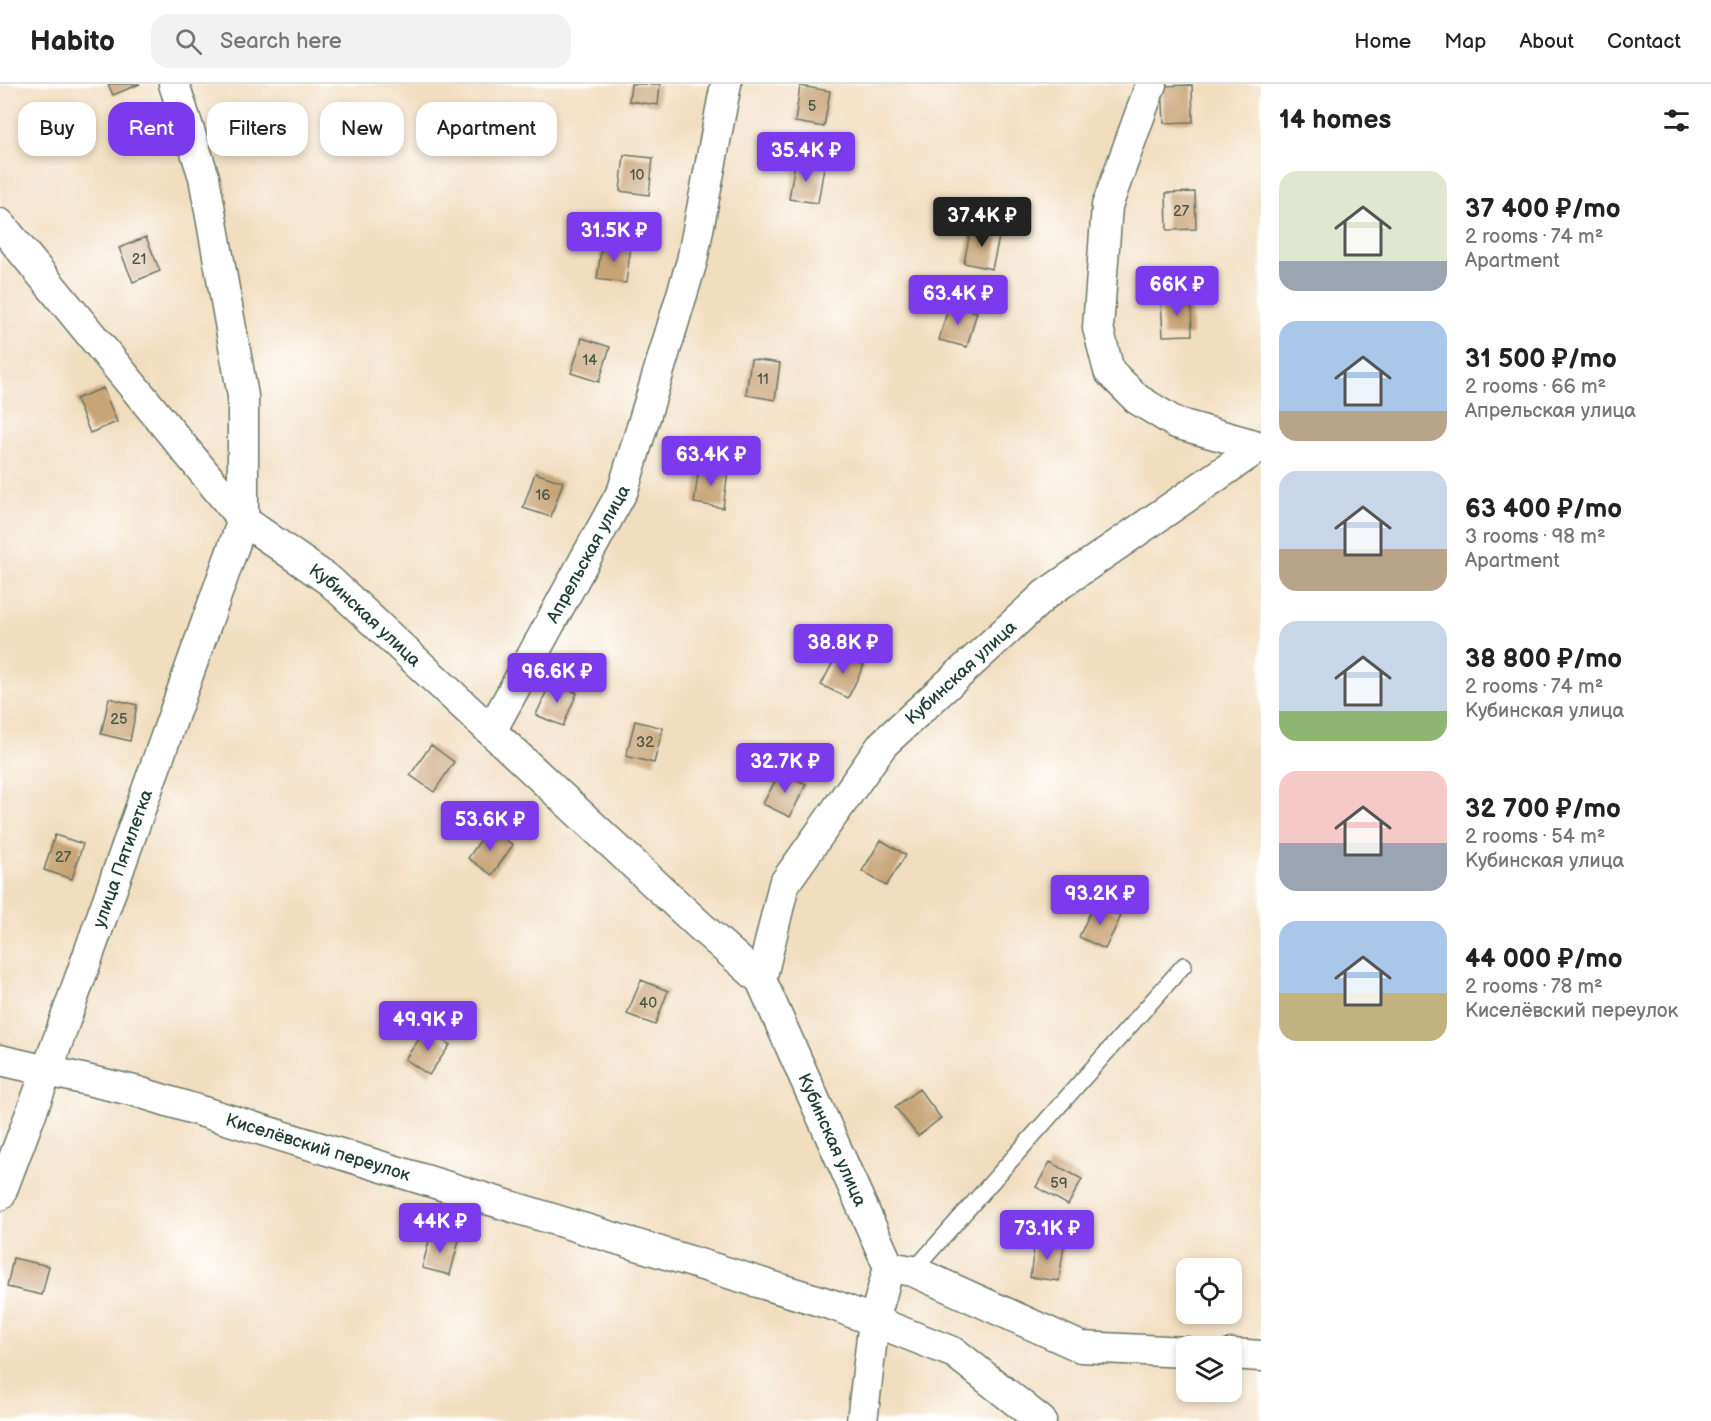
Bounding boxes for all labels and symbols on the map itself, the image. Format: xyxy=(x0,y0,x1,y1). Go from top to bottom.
house number: 5 xyxy=(808,97,816,116)
pin: 35.4K ₽ xyxy=(751,132,861,183)
house number: 10 xyxy=(630,166,644,185)
pin: 37.4K ₽ xyxy=(927,197,1037,248)
house number: 27 xyxy=(1173,202,1190,221)
pin: 31.5K ₽ xyxy=(559,212,669,263)
house number: 21 xyxy=(132,250,146,269)
pin: 66K ₽ xyxy=(1135,266,1219,317)
pin: 63.4K ₽ xyxy=(903,275,1013,326)
house number: 14 xyxy=(583,351,597,370)
house number: 11 xyxy=(757,370,769,389)
pin: 63.4K ₽ xyxy=(656,436,766,487)
street label: Апрельская улица xyxy=(541,481,634,627)
house number: 16 xyxy=(536,486,550,505)
street label: Кубинская улица xyxy=(305,559,426,671)
street label: Кубинская улица xyxy=(901,616,1021,729)
pin: 38.8K ₽ xyxy=(788,624,898,675)
pin: 96.6K ₽ xyxy=(502,653,612,704)
house number: 25 xyxy=(110,710,128,729)
house number: 32 xyxy=(636,733,654,752)
pin: 32.7K ₽ xyxy=(730,743,840,794)
street label: улица Пятилетка xyxy=(88,786,157,931)
pin: 53.6K ₽ xyxy=(435,801,545,852)
house number: 27 xyxy=(55,848,72,867)
pin: 93.2K ₽ xyxy=(1045,875,1155,926)
house number: 40 xyxy=(639,994,657,1013)
pin: 49.9K ₽ xyxy=(373,1001,483,1052)
street label: Кубинская улица xyxy=(793,1070,871,1210)
street label: Киселёвский переулок xyxy=(223,1109,413,1185)
house number: 59 xyxy=(1050,1174,1068,1193)
pin: 44K ₽ xyxy=(398,1203,482,1254)
pin: 73.1K ₽ xyxy=(992,1210,1102,1261)

